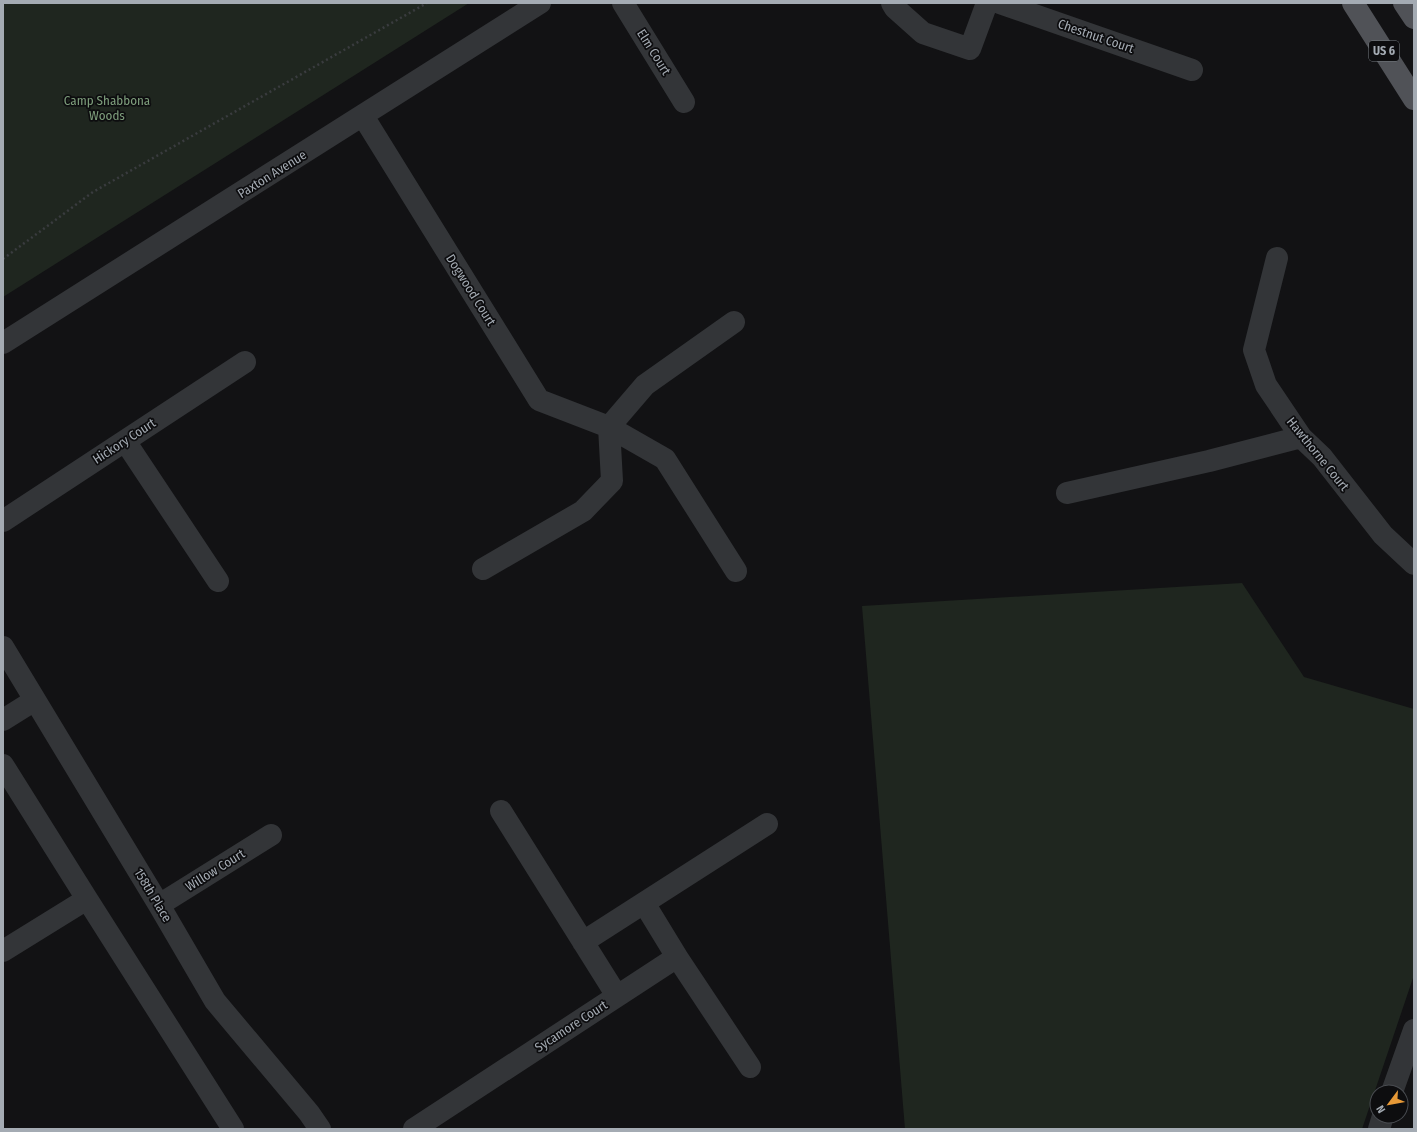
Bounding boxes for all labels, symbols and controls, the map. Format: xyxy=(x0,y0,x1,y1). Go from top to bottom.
street label: Chestnut Court xyxy=(1056,16,1137,56)
street label: Elm Court xyxy=(634,26,674,78)
road number: US 6 xyxy=(1369,41,1399,61)
park label: Camp Shabbona Woods xyxy=(64,93,150,123)
street label: Paxton Avenue xyxy=(235,147,309,201)
street label: Dogwood Court xyxy=(443,251,499,329)
street label: Hawthorne Court xyxy=(1284,414,1353,494)
street label: Hickory Court xyxy=(90,415,159,467)
street label: Willow Court xyxy=(183,845,248,894)
street label: 158th Place xyxy=(131,865,175,925)
street label: Sycamore Court xyxy=(532,997,611,1055)
north arrow xyxy=(1369,1084,1409,1124)
text: N xyxy=(1374,1103,1388,1115)

